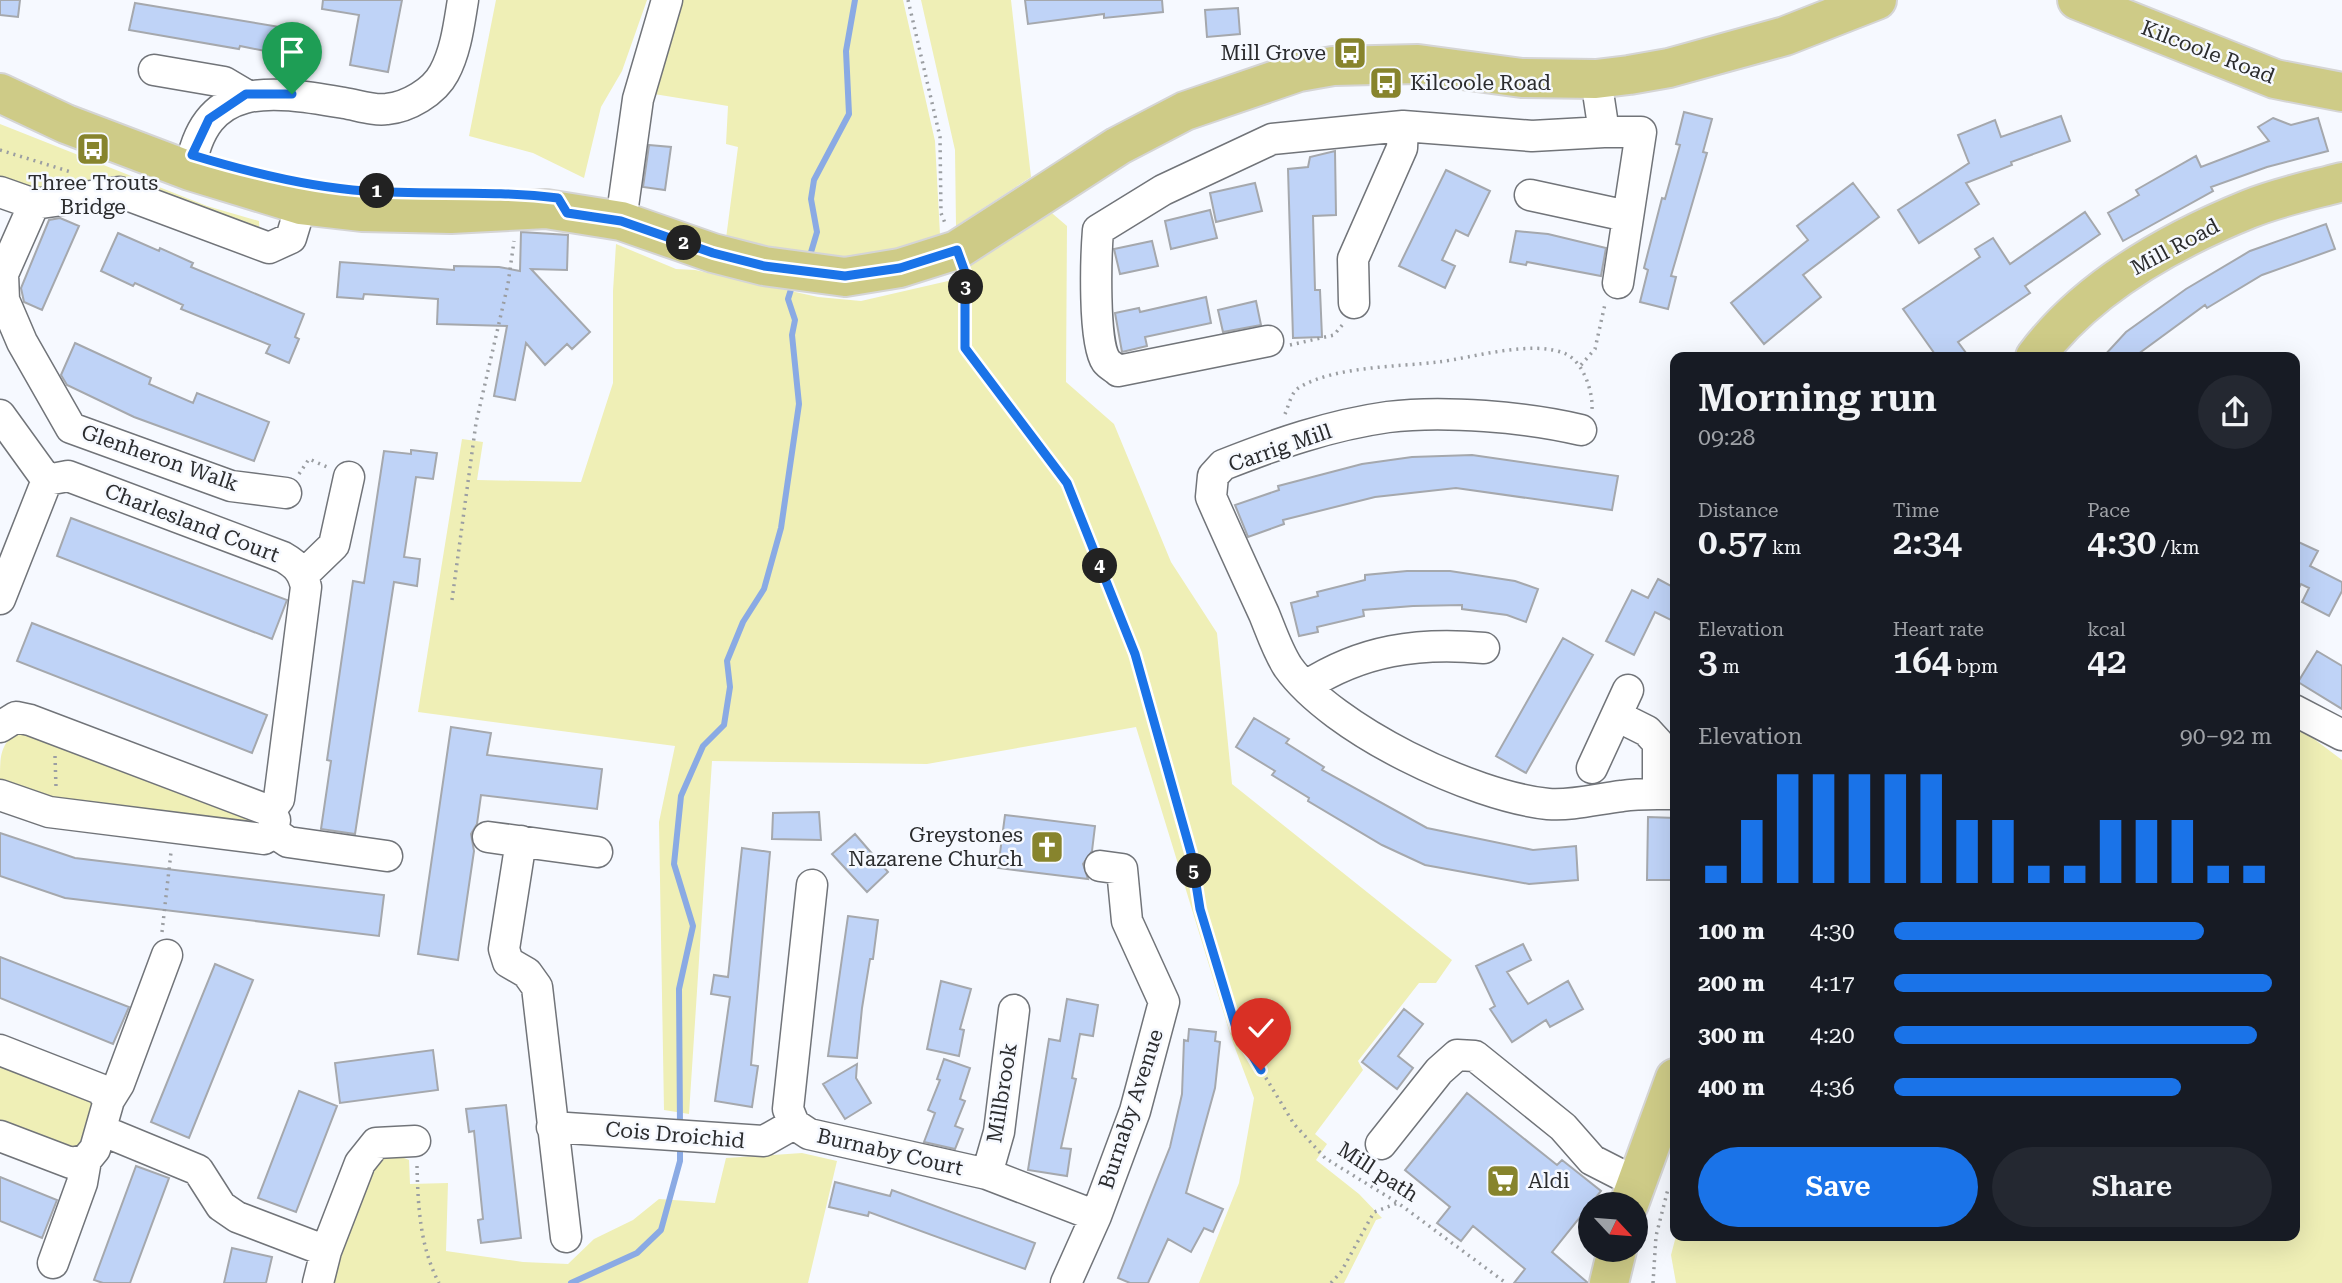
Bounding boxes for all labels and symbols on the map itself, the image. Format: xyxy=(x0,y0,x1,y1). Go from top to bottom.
street label: Kilcoole Road xyxy=(2138,16,2279,89)
pin xyxy=(262,22,322,94)
bus stop icon: Mill Grove xyxy=(1331,34,1369,72)
place label: Mill Grove xyxy=(1220,41,1326,65)
bus stop icon: Kilcoole Road xyxy=(1367,64,1405,102)
place label: Kilcoole Road xyxy=(1410,71,1551,95)
bus stop icon: Three Trouts Bridge xyxy=(74,130,112,168)
place label: Three Trouts Bridge xyxy=(28,171,158,219)
pin: 1 xyxy=(360,174,394,208)
street label: Mill Road xyxy=(2127,213,2224,280)
pin: 2 xyxy=(666,226,702,260)
pin: 3 xyxy=(948,270,984,304)
street label: Carrig Mill xyxy=(1225,419,1335,477)
street label: Glenheron Walk xyxy=(78,420,242,496)
street label: Charlesland Court xyxy=(101,479,283,567)
pin: 4 xyxy=(1082,548,1118,584)
place label: Greystones Nazarene Church xyxy=(848,823,1023,871)
church icon: Greystones Nazarene Church xyxy=(1028,828,1066,866)
pin: 5 xyxy=(1176,854,1212,888)
pin xyxy=(1231,998,1291,1070)
street label: Burnaby Avenue xyxy=(1094,1026,1168,1192)
street label: Millbrook xyxy=(982,1041,1022,1145)
street label: Cois Droichid xyxy=(604,1117,746,1153)
street label: Burnaby Court xyxy=(815,1124,966,1181)
street label: Mill path xyxy=(1333,1137,1423,1207)
supermarket icon: Aldi xyxy=(1484,1162,1522,1200)
place label: Aldi xyxy=(1528,1169,1570,1193)
north arrow xyxy=(1578,1192,1648,1262)

